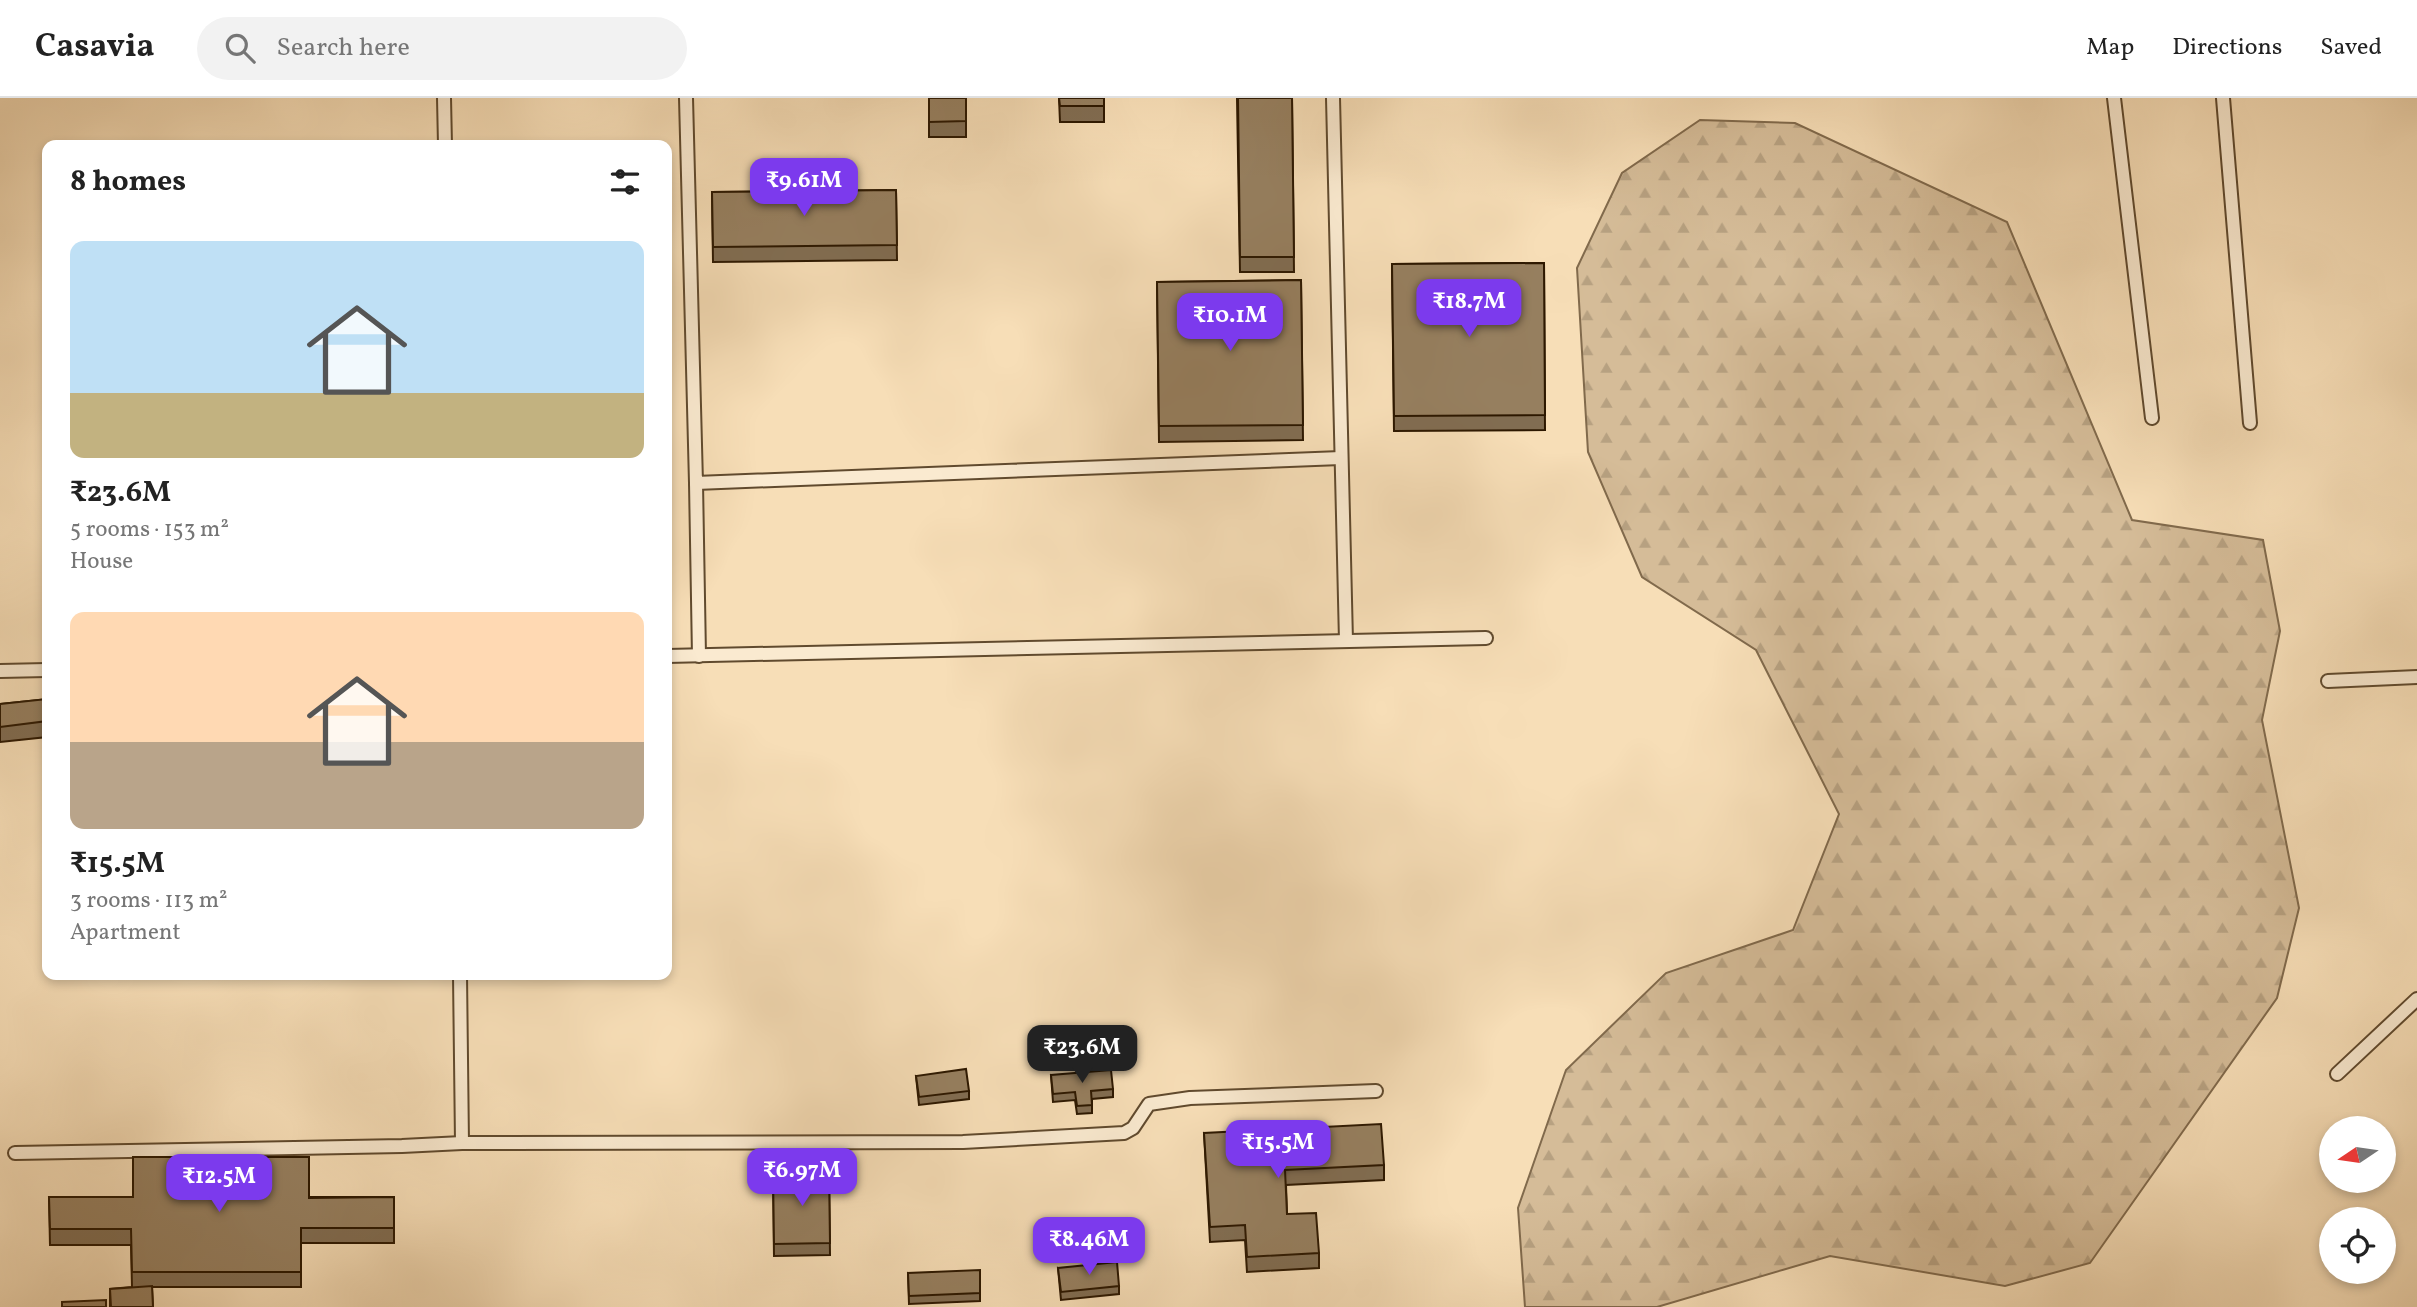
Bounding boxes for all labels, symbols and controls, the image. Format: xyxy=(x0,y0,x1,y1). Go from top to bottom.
search box xyxy=(197,17,687,80)
text: Casavia xyxy=(35,25,155,71)
icon: search xyxy=(221,29,259,67)
text: Search here xyxy=(277,30,410,66)
text: Map xyxy=(2086,31,2134,65)
text: Directions xyxy=(2172,31,2282,65)
text: Saved xyxy=(2320,31,2382,65)
pin: ₹9.61M xyxy=(747,158,861,218)
text: 8 homes xyxy=(70,161,186,203)
icon: filters xyxy=(606,163,644,201)
text: ₹9.61M xyxy=(766,165,842,197)
pin: ₹18.7M xyxy=(1412,280,1526,339)
text: ₹18.7M xyxy=(1432,286,1506,318)
icon: home xyxy=(294,287,420,413)
pin: ₹10.1M xyxy=(1173,294,1287,353)
text: ₹10.1M xyxy=(1193,300,1267,332)
text: ₹23.6M xyxy=(70,472,171,514)
text: 5 rooms · 153 m² xyxy=(70,514,229,546)
text: House xyxy=(70,546,133,578)
icon: home xyxy=(294,658,420,784)
text: ₹15.5M xyxy=(70,843,165,885)
text: 3 rooms · 113 m² xyxy=(70,885,228,917)
text: Apartment xyxy=(70,917,181,949)
pin: ₹23.6M xyxy=(1025,1026,1139,1085)
text: ₹23.6M xyxy=(1043,1032,1121,1064)
north arrow xyxy=(2319,1116,2396,1194)
map controls xyxy=(2319,1116,2396,1284)
pin: ₹15.5M xyxy=(1221,1121,1335,1180)
text: ₹15.5M xyxy=(1242,1127,1314,1159)
pin: ₹6.97M xyxy=(745,1148,859,1208)
pin: ₹12.5M xyxy=(162,1154,276,1214)
text: ₹6.97M xyxy=(763,1155,841,1187)
text: ₹12.5M xyxy=(182,1161,256,1193)
button: locate xyxy=(2319,1207,2396,1284)
pin: ₹8.46M xyxy=(1032,1218,1146,1277)
text: ₹8.46M xyxy=(1049,1224,1129,1256)

